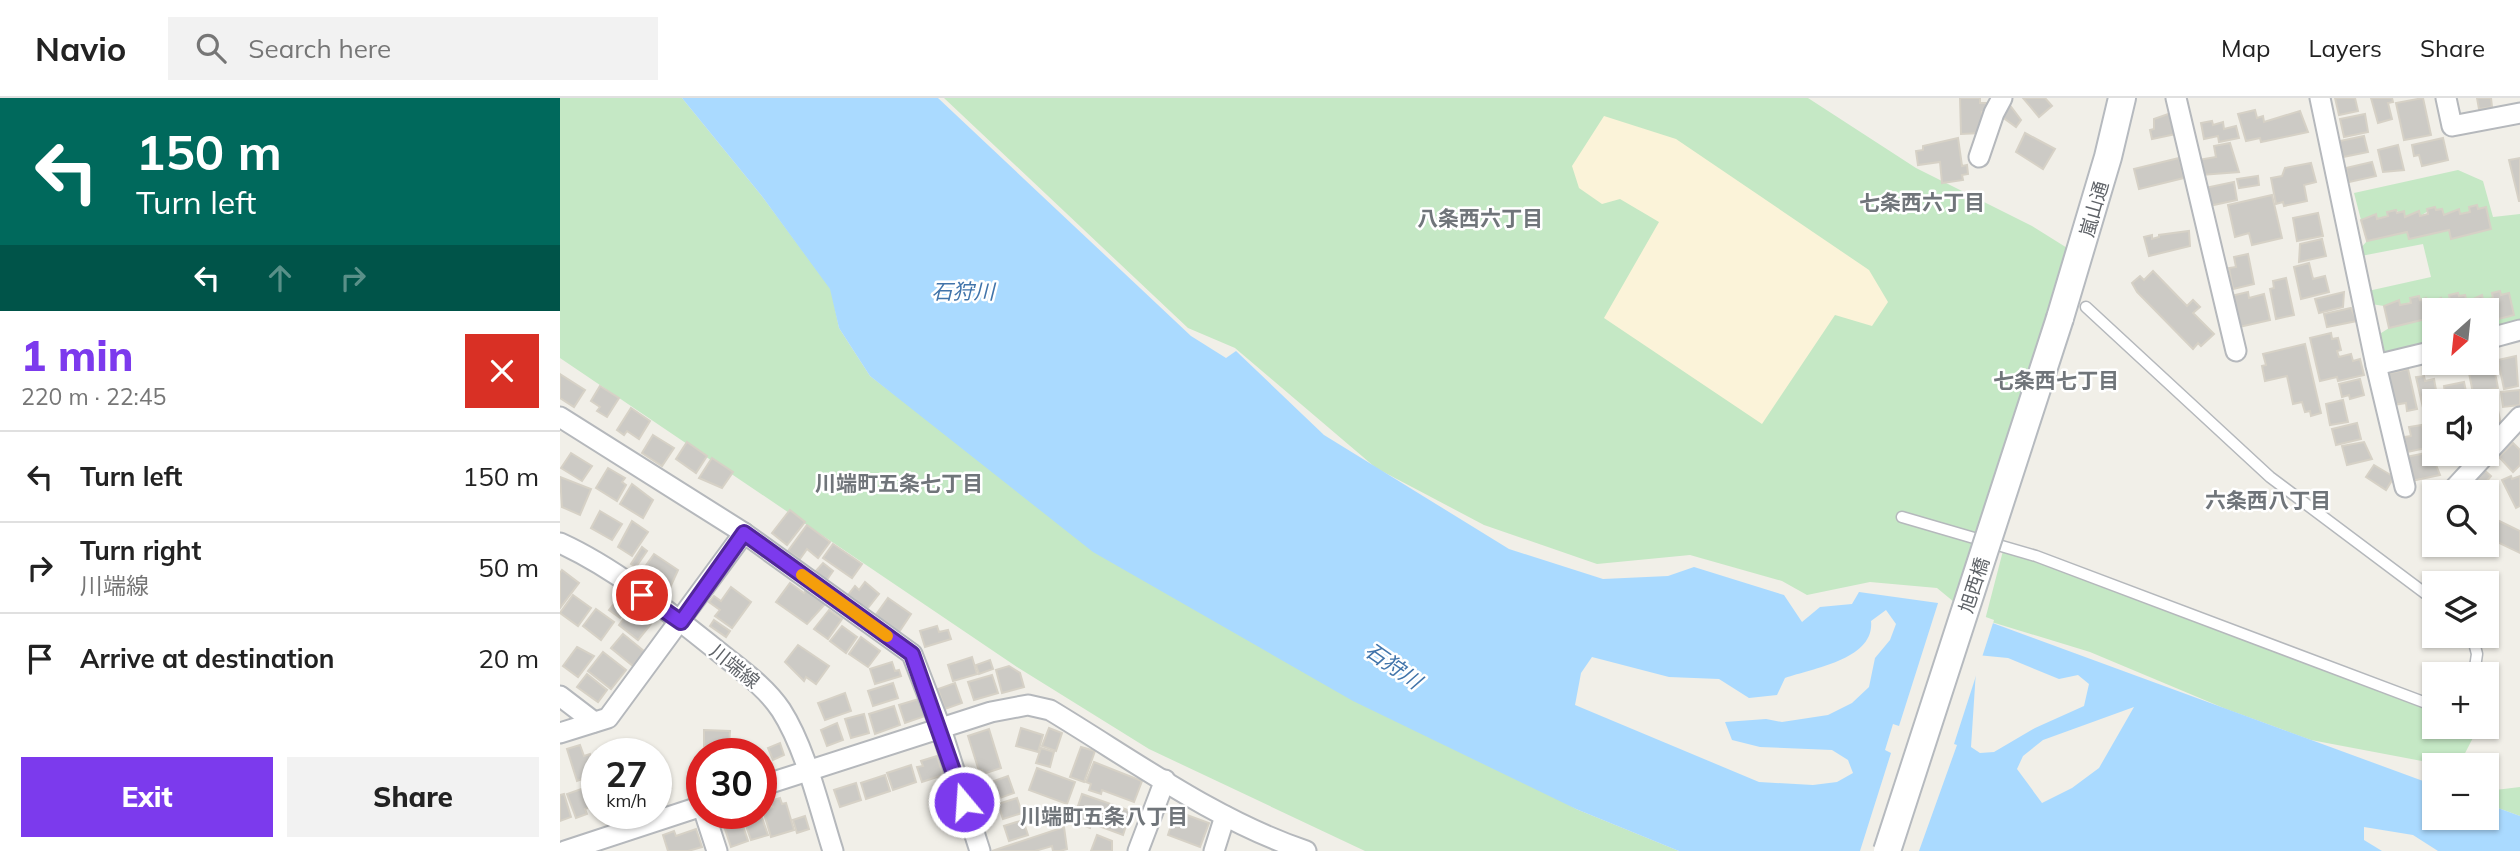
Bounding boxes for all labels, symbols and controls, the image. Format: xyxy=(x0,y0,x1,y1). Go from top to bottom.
search box xyxy=(168,17,658,80)
text: Navio xyxy=(35,28,126,69)
icon: search xyxy=(192,29,230,67)
text: Search here xyxy=(248,32,391,65)
text: Map xyxy=(2221,33,2270,63)
text: Layers xyxy=(2308,33,2382,63)
text: Share xyxy=(2420,33,2485,63)
text: 150 m xyxy=(136,121,282,182)
icon: left xyxy=(21,126,112,217)
street label: 嵐山通 xyxy=(2075,178,2113,240)
text: Turn left xyxy=(136,182,256,222)
district label: 七条西六丁目 xyxy=(1859,189,1985,215)
district label: 八条西六丁目 xyxy=(1417,205,1543,231)
icon: left xyxy=(188,259,226,297)
icon: ahead xyxy=(261,259,299,297)
icon: right xyxy=(334,259,372,297)
water label: 石狩川 xyxy=(932,278,996,304)
north arrow xyxy=(2422,298,2499,374)
map controls xyxy=(2422,298,2499,830)
text: 1 min xyxy=(21,329,134,382)
button: close xyxy=(465,334,539,408)
district label: 七条西七丁目 xyxy=(1993,367,2119,393)
text: 220 m · 22:45 xyxy=(21,382,166,411)
button: sound xyxy=(2422,389,2499,466)
icon: left xyxy=(21,458,59,496)
text: Turn left xyxy=(80,460,182,493)
text: 150 m xyxy=(463,460,539,493)
district label: 川端町五条七丁目 xyxy=(815,470,983,496)
button: search xyxy=(2422,480,2499,557)
district label: 六条西八丁目 xyxy=(2205,487,2331,513)
text: Turn right xyxy=(80,534,201,567)
icon: right xyxy=(21,549,59,587)
text: 50 m xyxy=(478,551,539,584)
street label: 旭西橋 xyxy=(1954,554,1994,616)
pin xyxy=(612,565,672,625)
text: 川端線 xyxy=(80,571,149,600)
button: layers xyxy=(2422,571,2499,648)
icon: arrive xyxy=(623,576,661,614)
water label: 石狩川 xyxy=(1360,636,1428,695)
street label: 川端線 xyxy=(705,639,765,693)
icon: arrive xyxy=(21,640,59,678)
text: Arrive at destination xyxy=(80,642,335,675)
text: 20 m xyxy=(478,642,539,675)
button: + xyxy=(2422,662,2499,739)
speed limit sign: 30 xyxy=(686,738,777,829)
text: 27 xyxy=(605,752,648,796)
button: − xyxy=(2422,753,2499,830)
button: Exit xyxy=(21,757,273,837)
button: Share xyxy=(287,757,539,837)
position arrow xyxy=(927,765,1001,839)
text: km/h xyxy=(606,789,647,812)
district label: 川端町五条八丁目 xyxy=(1020,803,1188,829)

